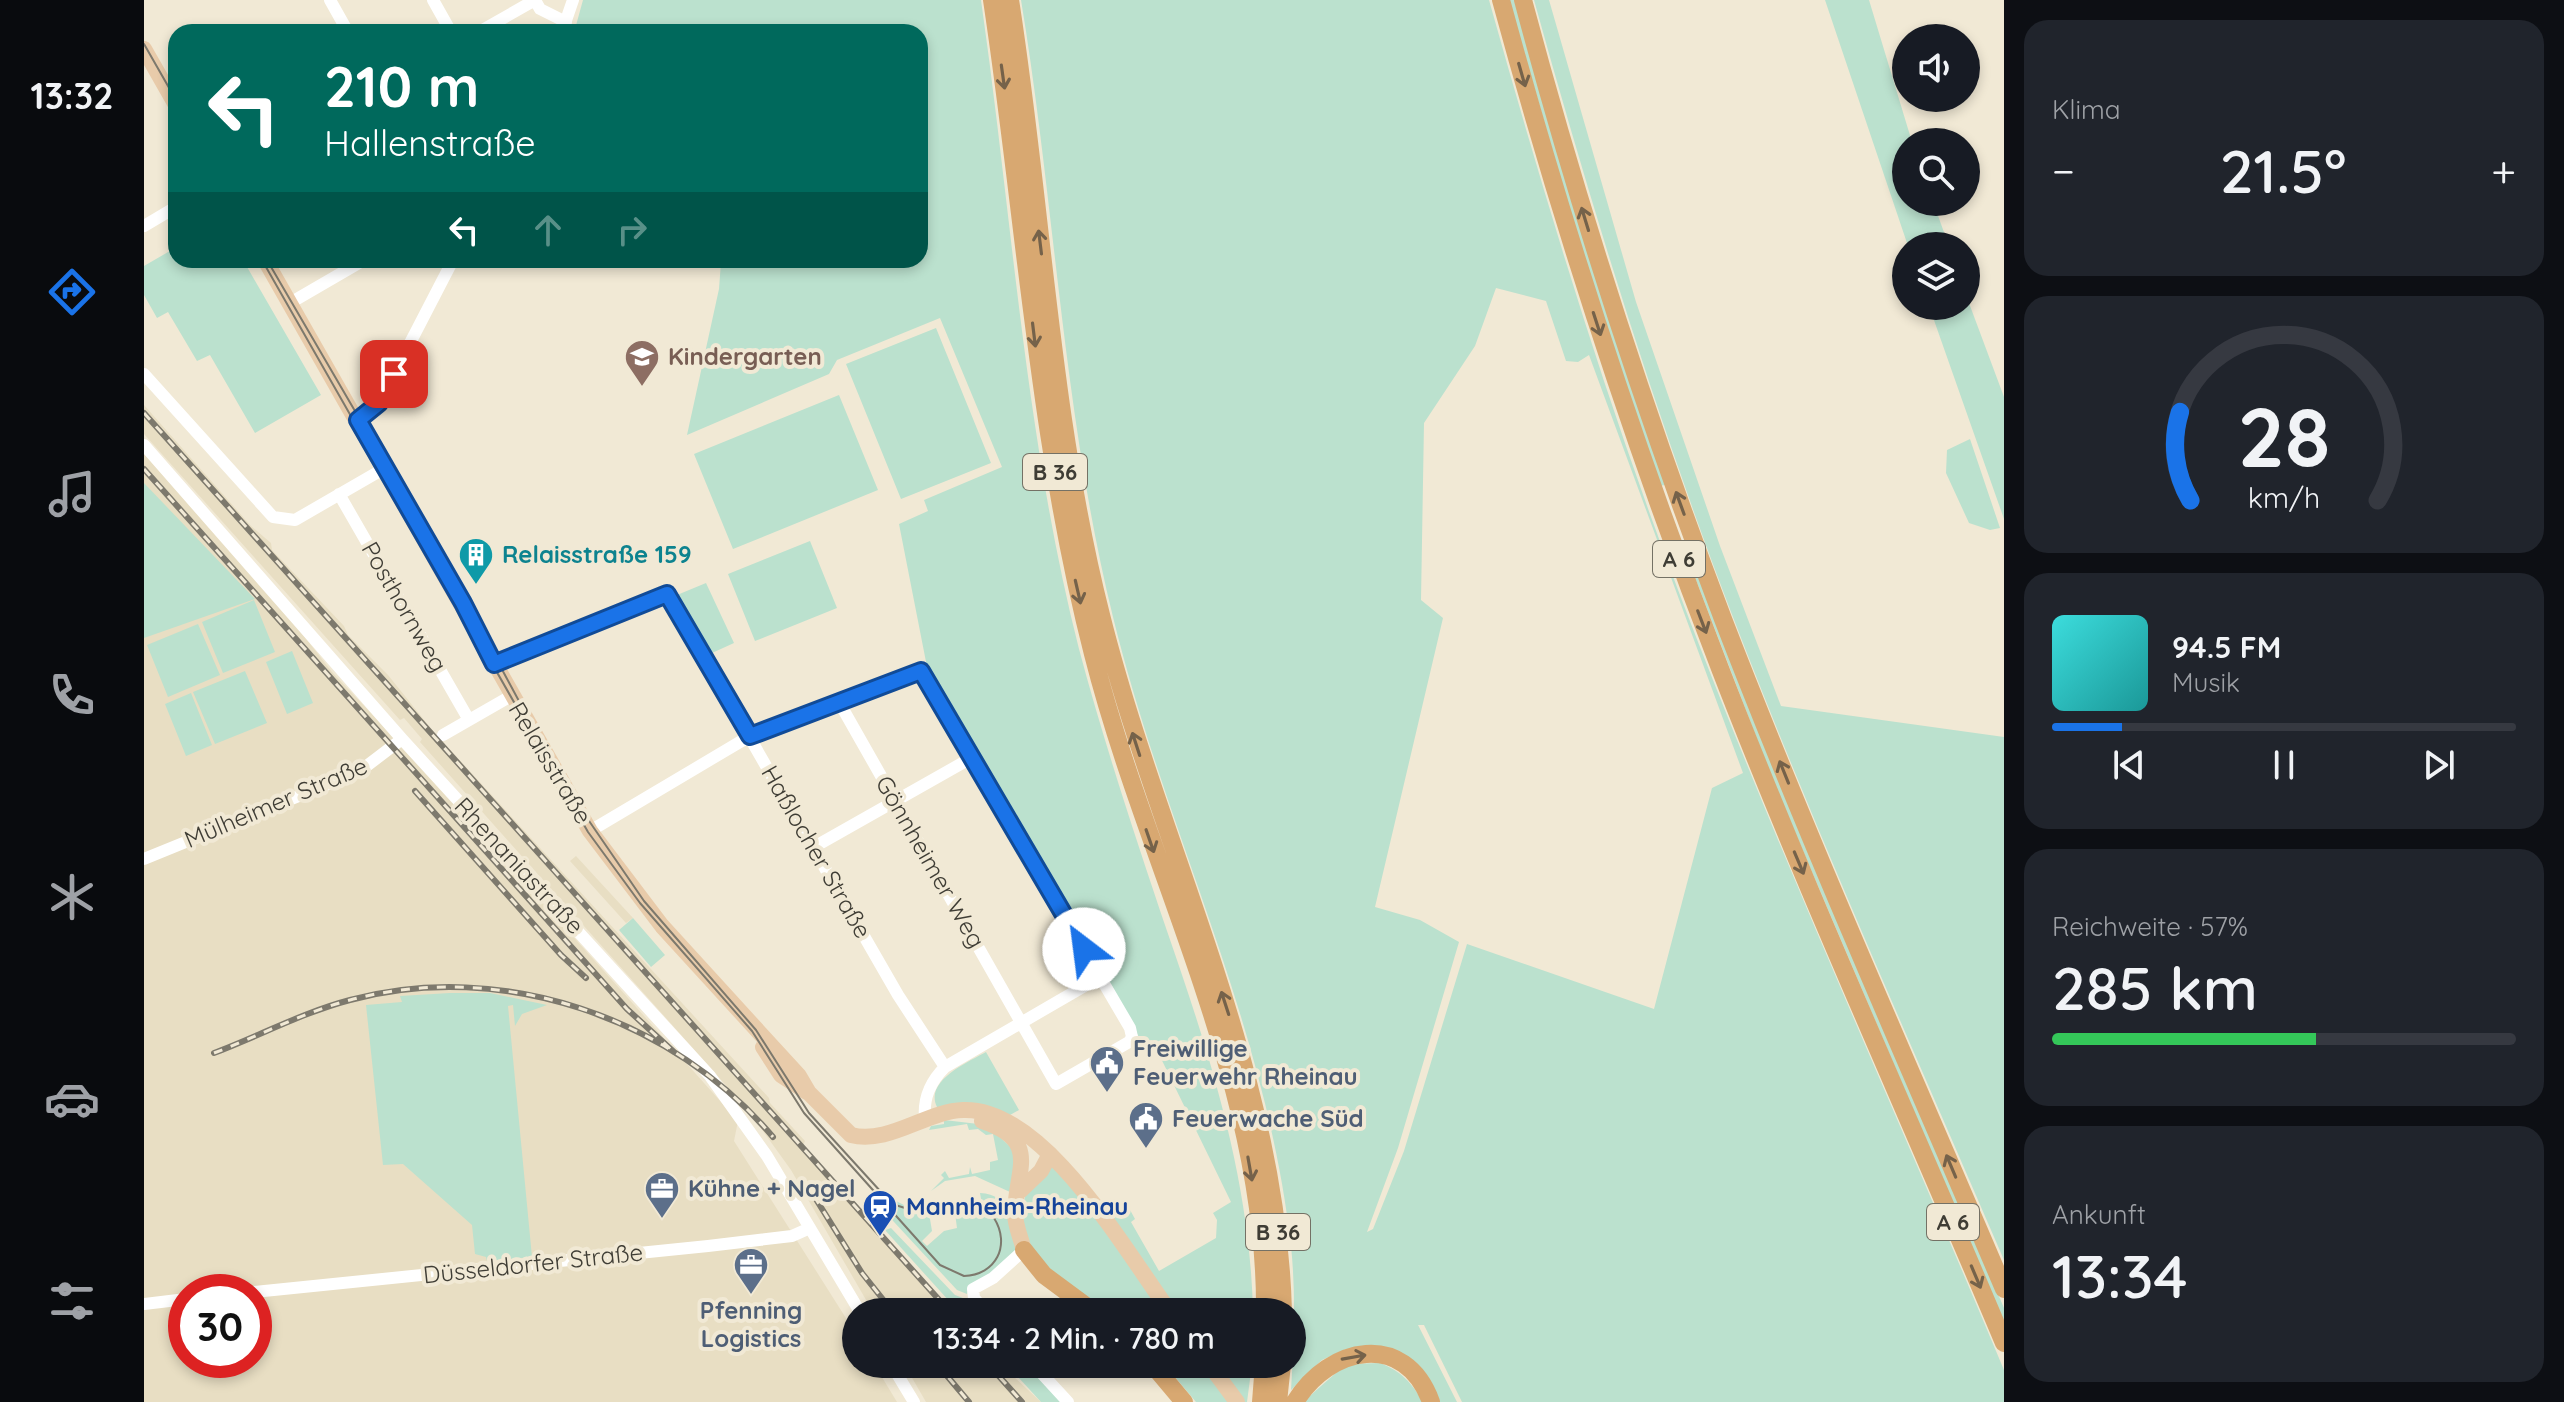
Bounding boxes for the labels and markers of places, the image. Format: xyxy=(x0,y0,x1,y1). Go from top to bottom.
school or university icon: Kindergarten xyxy=(623,338,661,388)
pin xyxy=(360,340,428,408)
place label: Kindergarten xyxy=(668,341,822,371)
building icon: Relaisstraße 159 xyxy=(457,536,495,586)
place label: Relaisstraße 159 xyxy=(502,539,692,569)
place label: Freiwillige Feuerwehr Rheinau xyxy=(1133,1033,1358,1091)
public building icon: Freiwillige Feuerwehr Rheinau xyxy=(1088,1044,1126,1094)
public building icon: Feuerwache Süd xyxy=(1127,1100,1165,1150)
place label: Feuerwache Süd xyxy=(1172,1103,1364,1133)
office icon: Kühne + Nagel xyxy=(643,1170,681,1220)
place label: Kühne + Nagel xyxy=(688,1173,856,1203)
station icon: Mannheim-Rheinau xyxy=(861,1188,899,1238)
place label: Mannheim-Rheinau xyxy=(906,1191,1128,1221)
office icon: Pfenning Logistics xyxy=(732,1246,770,1296)
place label: Pfenning Logistics xyxy=(700,1295,802,1353)

